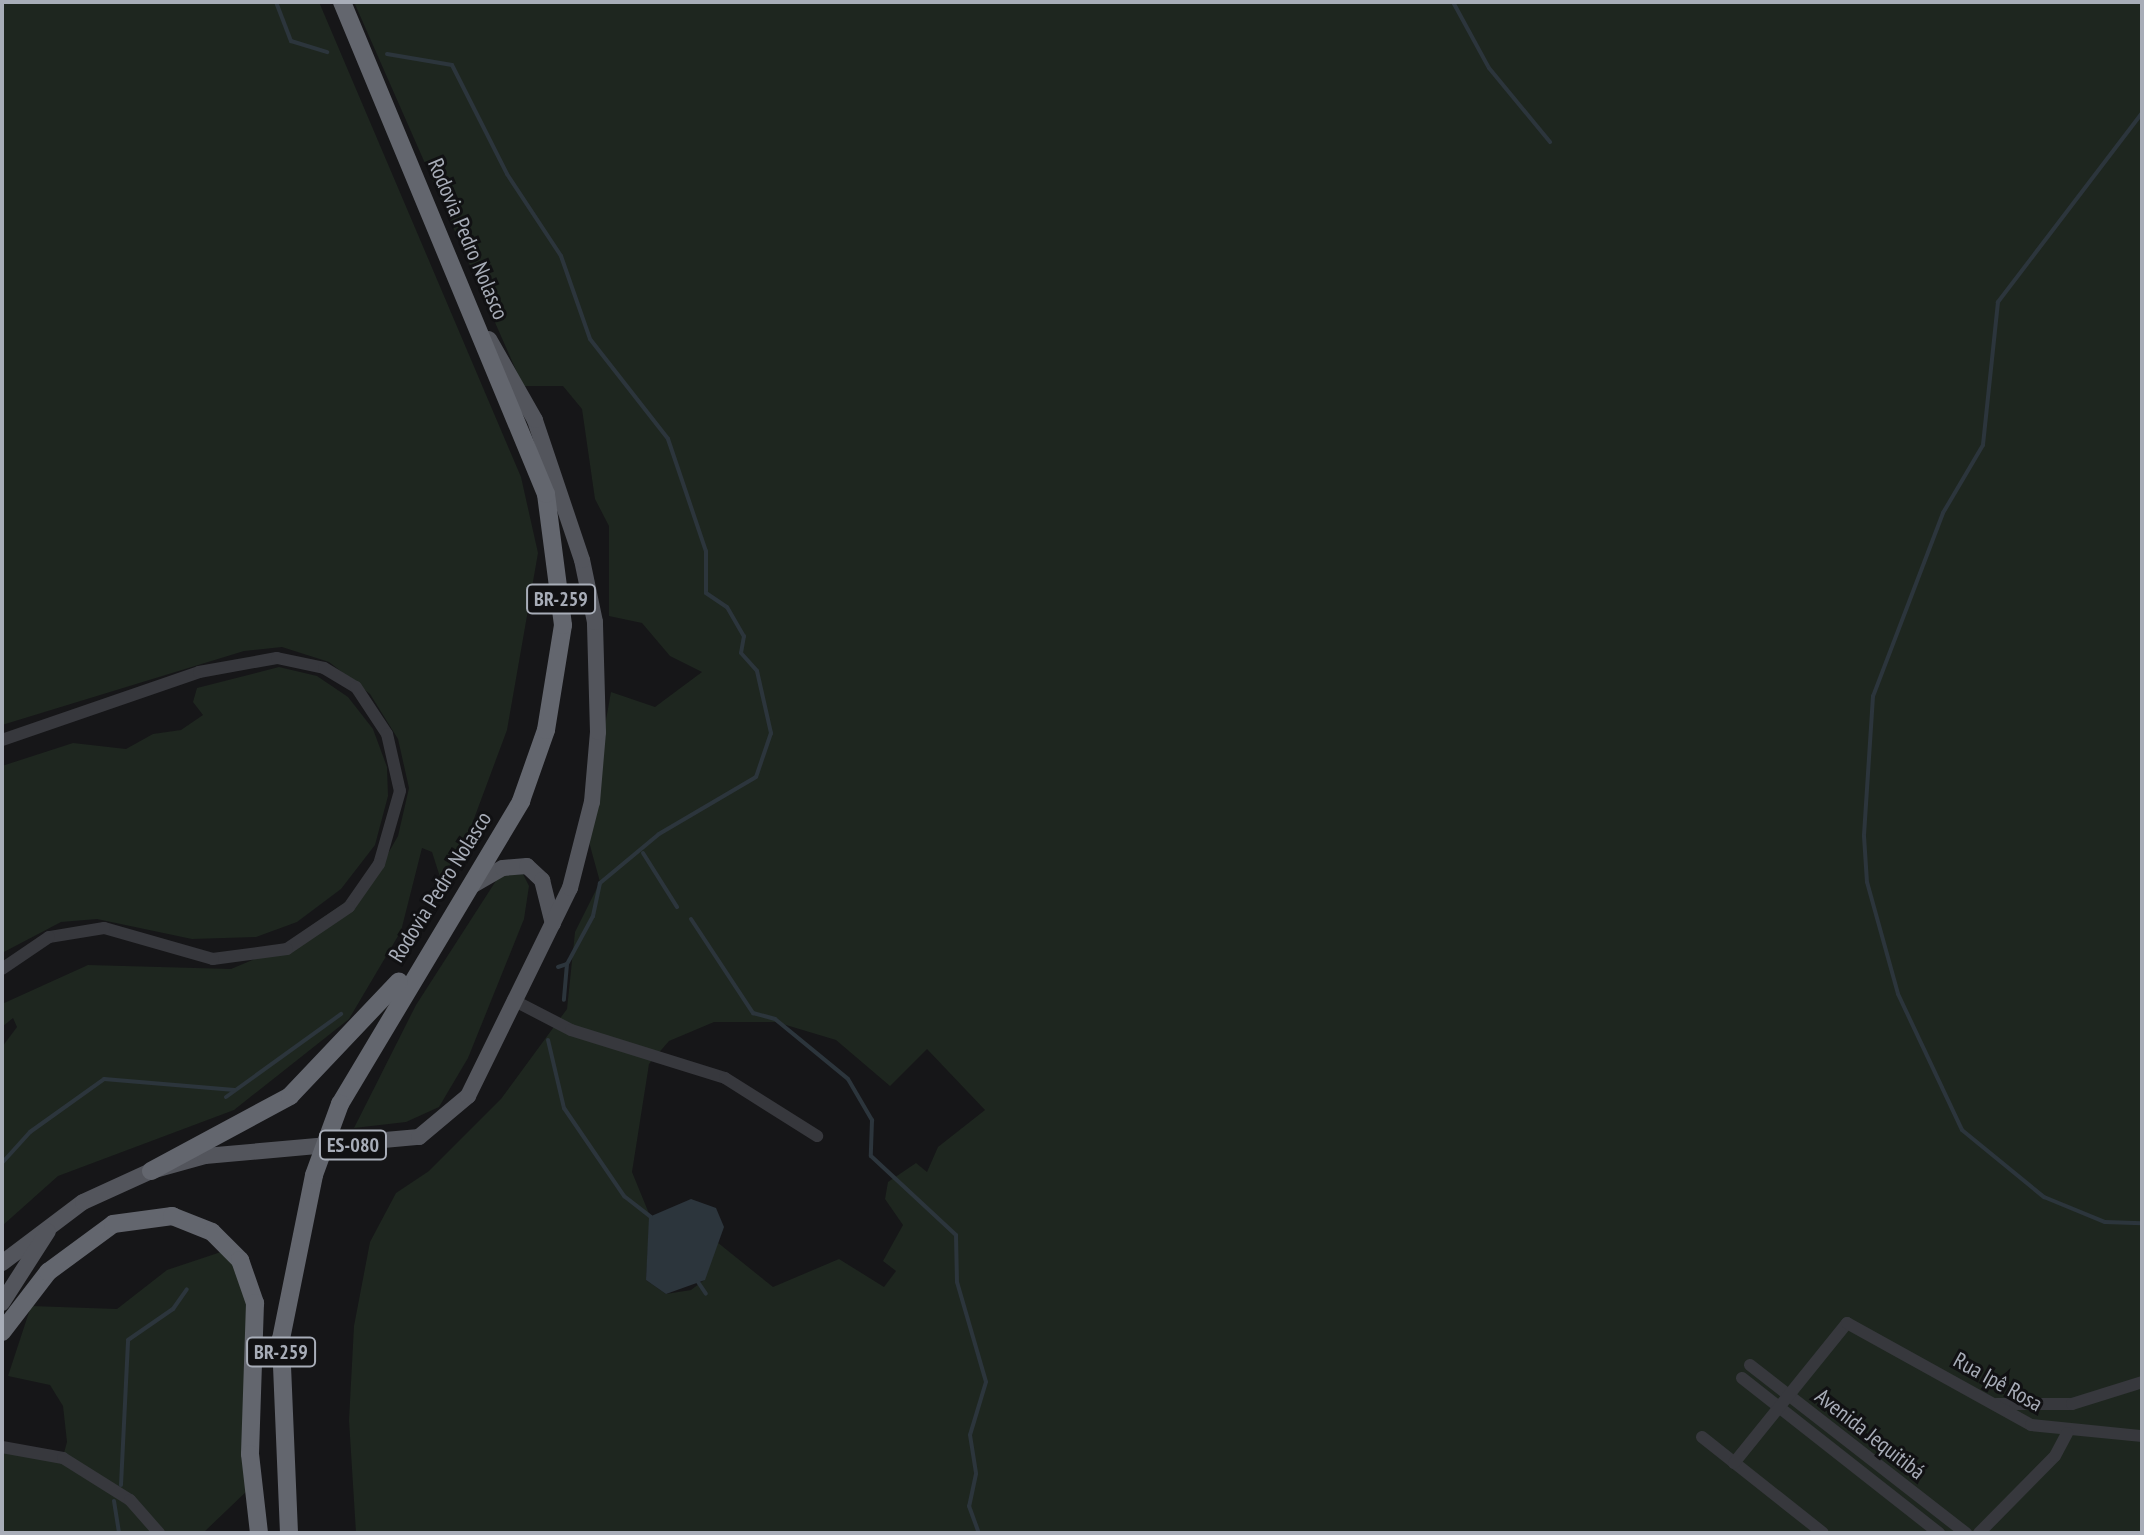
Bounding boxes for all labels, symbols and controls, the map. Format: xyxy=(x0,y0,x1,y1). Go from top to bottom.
street label: Rodovia Pedro Nolasco xyxy=(422,154,514,324)
road number: BR-259 xyxy=(525,583,597,615)
street label: Rodovia Pedro Nolasco xyxy=(383,807,497,967)
road number: ES-080 xyxy=(317,1129,389,1161)
road number: BR-259 xyxy=(245,1336,317,1368)
street label: Rua Ipê Rosa xyxy=(1949,1347,2047,1417)
street label: Avenida Jequitibá xyxy=(1810,1383,1930,1485)

